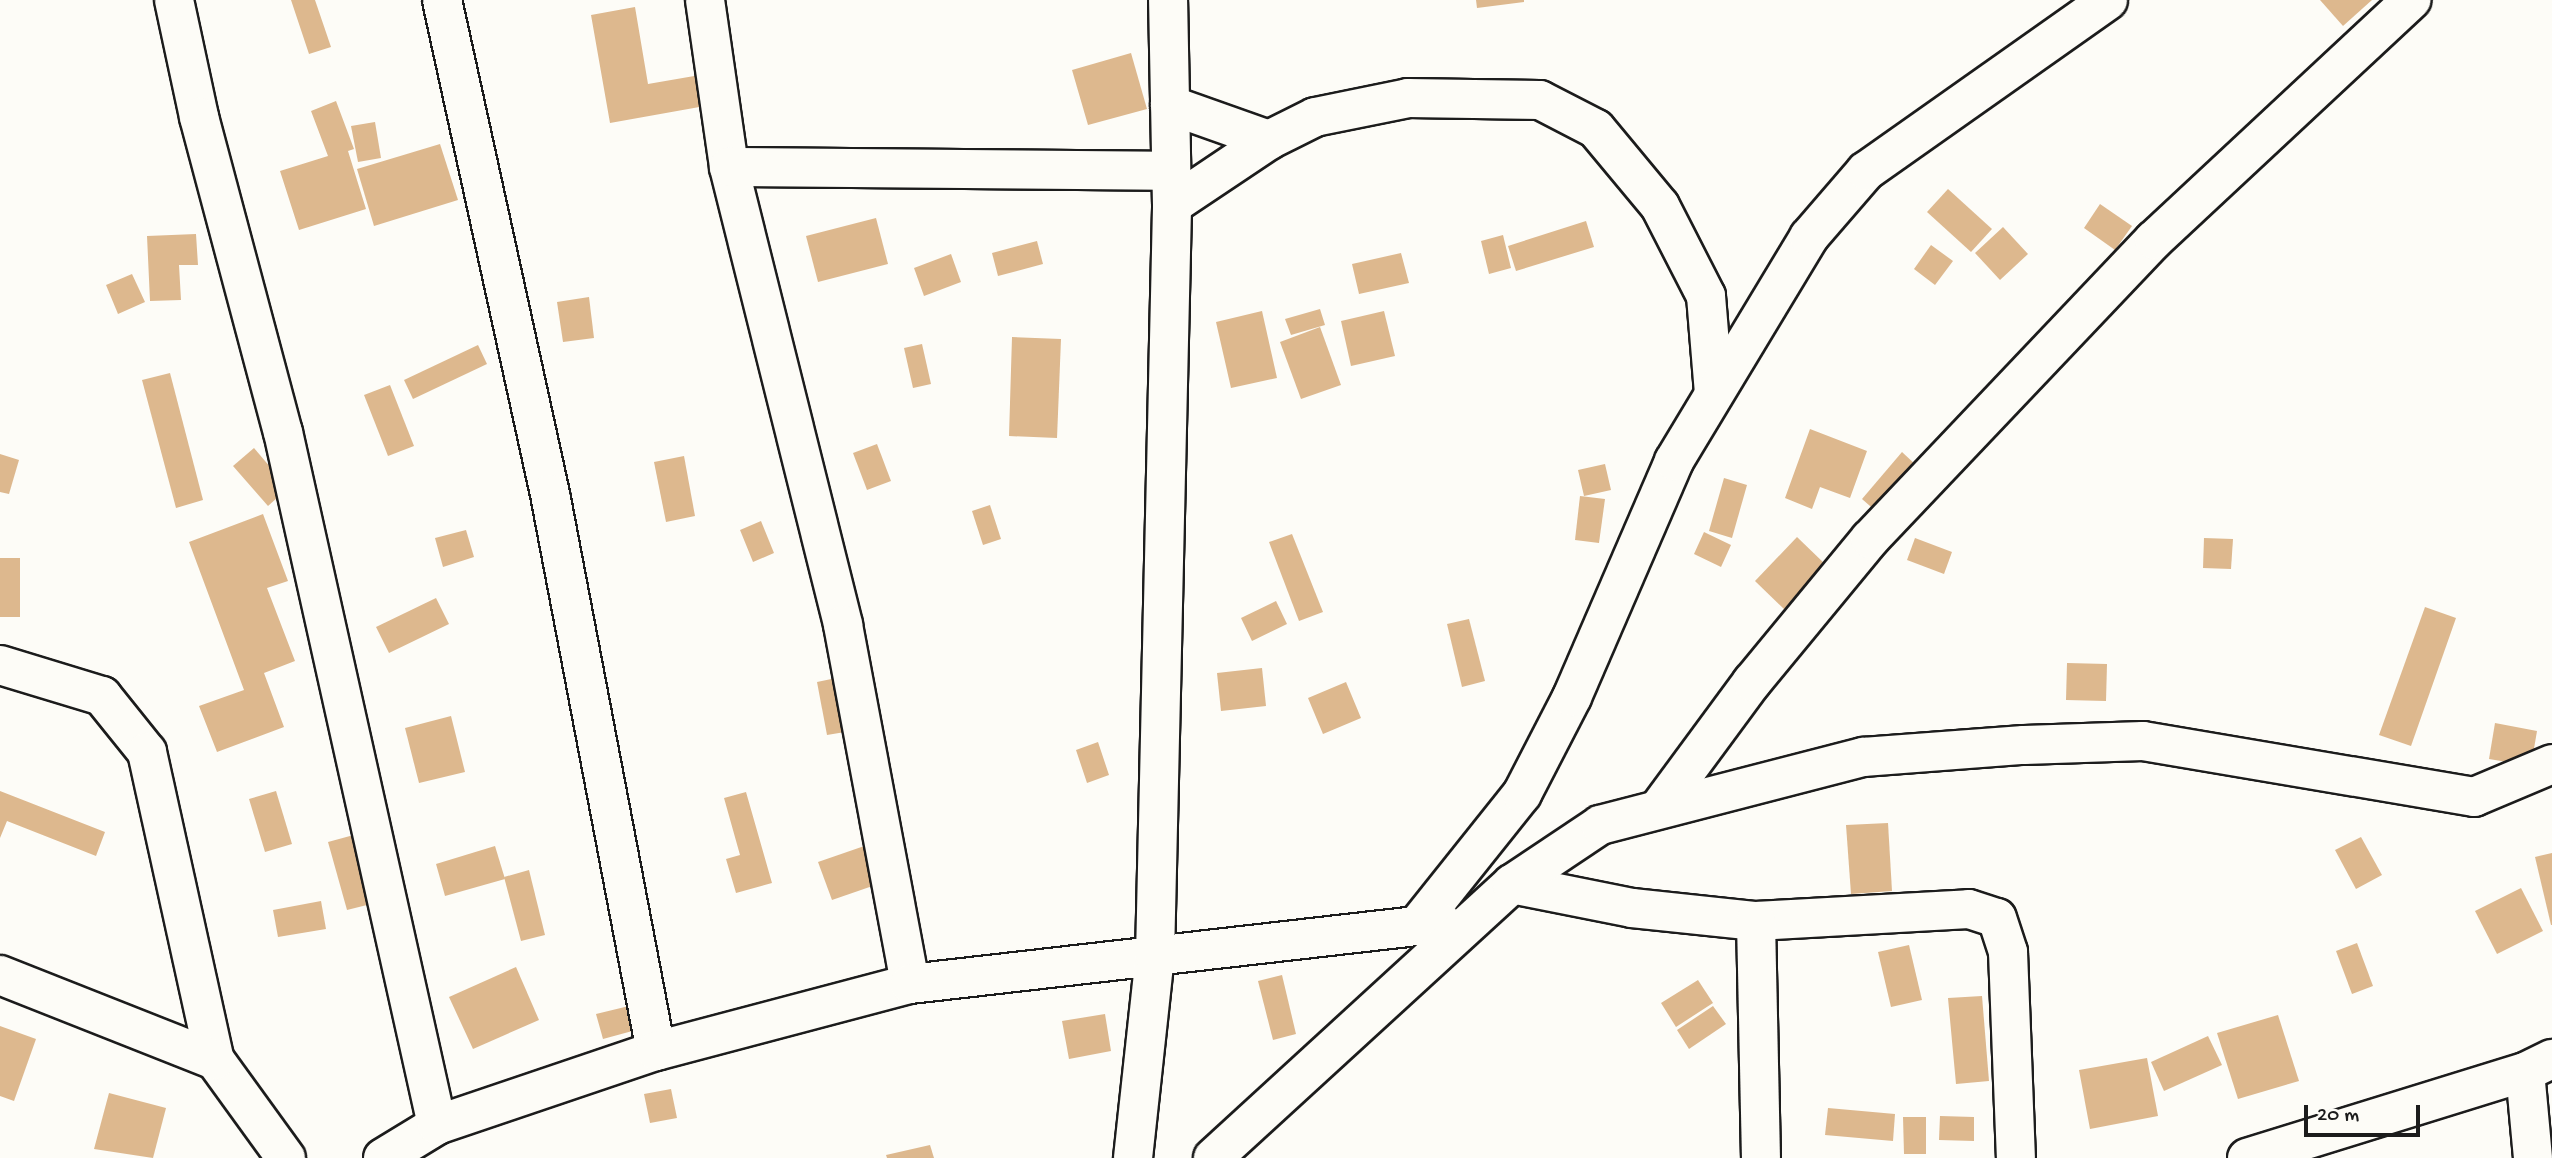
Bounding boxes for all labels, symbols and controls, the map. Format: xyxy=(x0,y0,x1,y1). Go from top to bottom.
scale bar xyxy=(2307,1092,2422,1136)
text: 20 m xyxy=(2317,1104,2359,1129)

